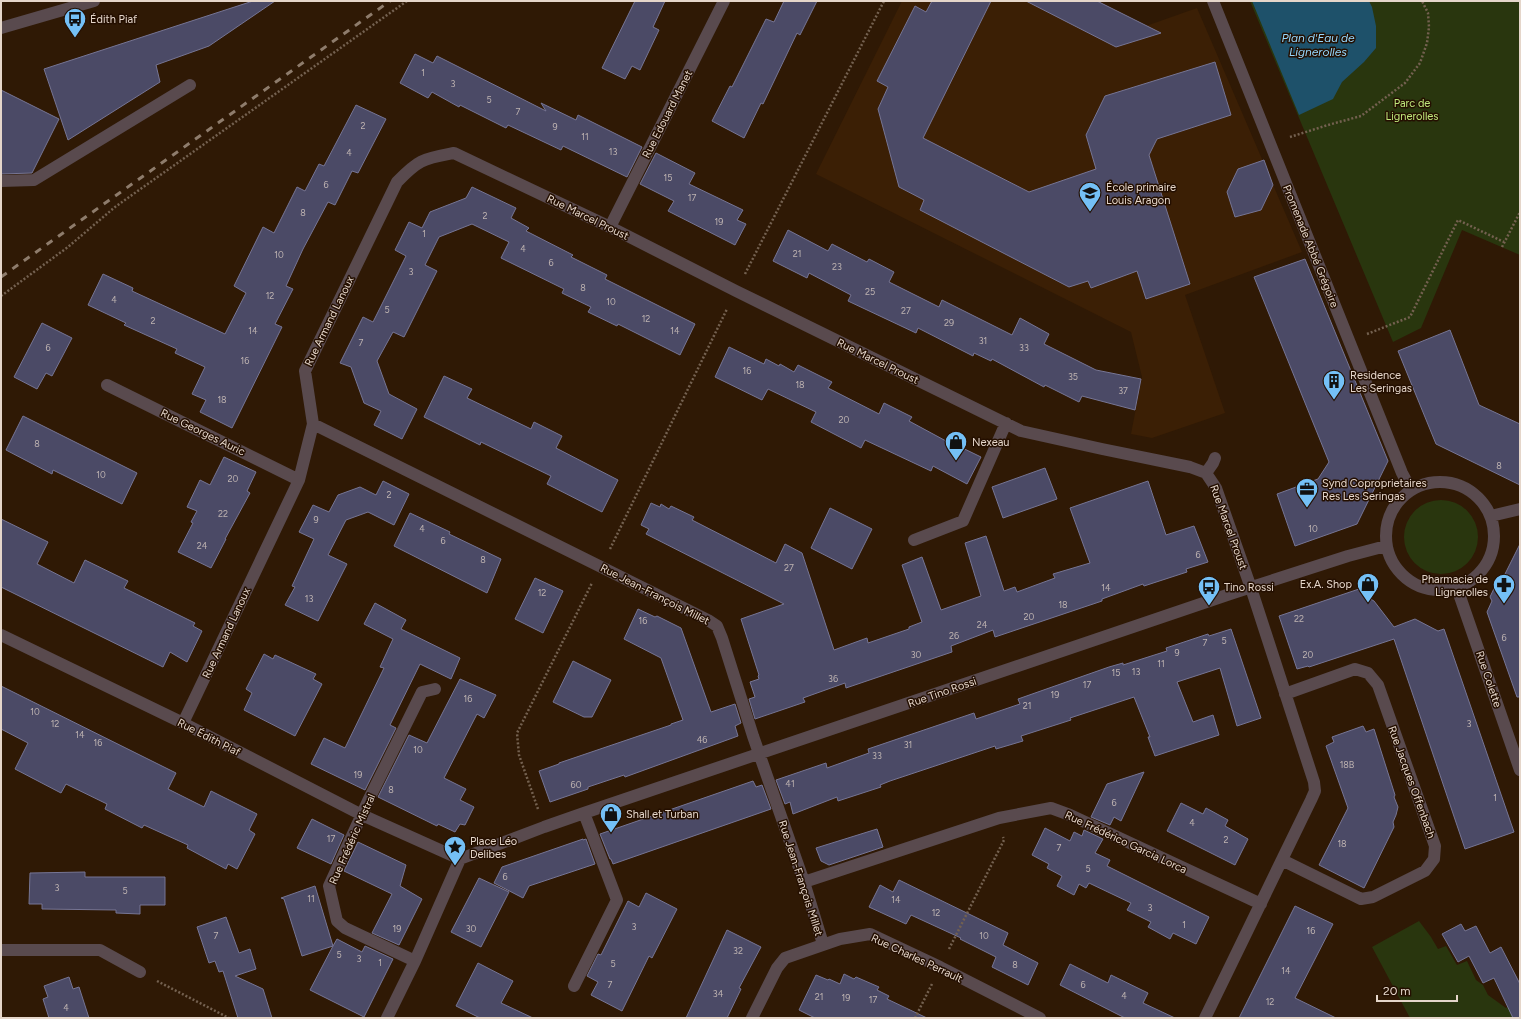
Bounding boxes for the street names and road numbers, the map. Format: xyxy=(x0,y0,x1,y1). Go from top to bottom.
street label: Rue Edouard Manet xyxy=(640,68,695,160)
street label: Promenade Abbé Grégoire xyxy=(1280,183,1341,309)
street label: Rue Marcel Proust xyxy=(545,192,631,243)
street label: Rue Armand Lanoux xyxy=(302,273,357,368)
street label: Rue Marcel Proust xyxy=(835,336,921,387)
street label: Rue Georges Auric xyxy=(158,406,247,459)
street label: Rue Marcel Proust xyxy=(1207,483,1250,571)
street label: Rue Jean-François Millet xyxy=(598,561,711,628)
street label: Rue Armand Lanoux xyxy=(200,585,253,681)
street label: Rue Colette xyxy=(1473,649,1504,709)
street label: Rue Tino Rossi xyxy=(906,675,978,710)
street label: Rue Édith Piaf xyxy=(175,716,243,759)
street label: Rue Jacques Offenbach xyxy=(1385,724,1438,840)
street label: Rue Frédéric Mistral xyxy=(327,792,378,886)
street label: Rue Frédérico Garcia Lorca xyxy=(1063,808,1189,876)
street label: Rue Jean-François Millet xyxy=(776,819,825,938)
street label: Rue Charles Perrault xyxy=(869,932,965,985)

